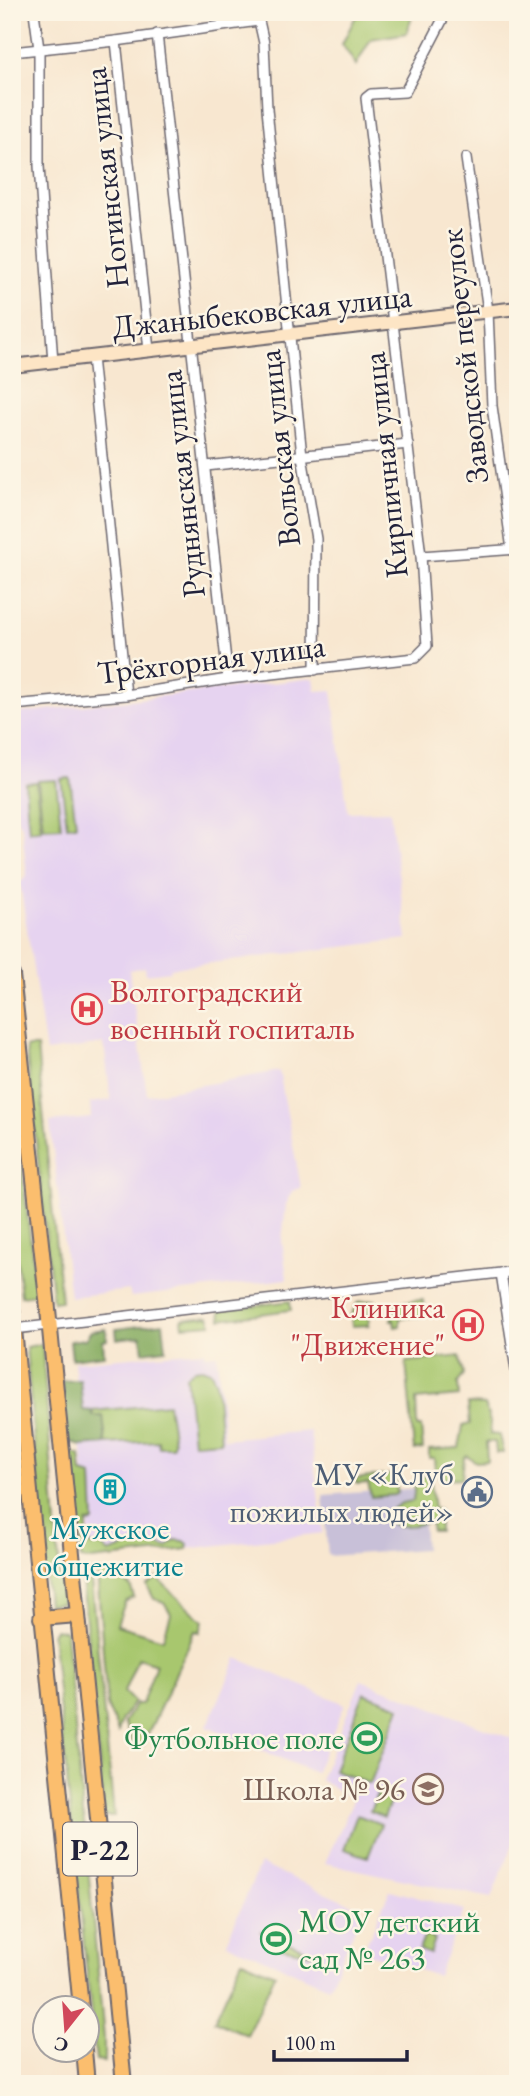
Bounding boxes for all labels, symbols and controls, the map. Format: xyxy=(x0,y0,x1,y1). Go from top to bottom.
street label: Ногинская улица xyxy=(73,65,138,291)
street label: Заводской переулок xyxy=(430,226,498,486)
street label: Джаныбековская улица xyxy=(110,274,414,348)
street label: Вольская улица xyxy=(248,347,310,549)
street label: Кирпичная улица xyxy=(352,350,418,580)
street label: Руднянская улица xyxy=(149,368,215,600)
street label: Трёхгорная улица xyxy=(95,624,328,694)
place label: Волгоградский военный госпиталь xyxy=(110,970,355,1049)
hospital icon: Волгоградский военный госпиталь xyxy=(70,992,104,1026)
place label: Клиника "Движение" xyxy=(291,1286,445,1365)
hospital icon: Клиника "Движение" xyxy=(451,1308,485,1342)
place label: МУ «Клуб пожилых людей» xyxy=(230,1453,454,1532)
building icon: Мужское общежитие xyxy=(93,1472,127,1506)
public building icon: МУ «Клуб пожилых людей» xyxy=(460,1475,494,1509)
place label: Мужское общежитие xyxy=(37,1507,183,1586)
place label: Футбольное поле xyxy=(124,1717,344,1759)
sports icon: Футбольное поле xyxy=(350,1721,384,1755)
place label: Школа № 96 xyxy=(243,1768,405,1810)
school or university icon: Школа № 96 xyxy=(411,1772,445,1806)
road number: Р-22 xyxy=(63,1823,137,1876)
place label: МОУ детский сад № 263 xyxy=(299,1900,480,1979)
sports icon: МОУ детский сад № 263 xyxy=(259,1922,293,1956)
north arrow xyxy=(32,1994,102,2064)
scale bar xyxy=(274,2019,407,2063)
text: 100 m xyxy=(285,2029,336,2056)
text: С xyxy=(51,2031,71,2059)

